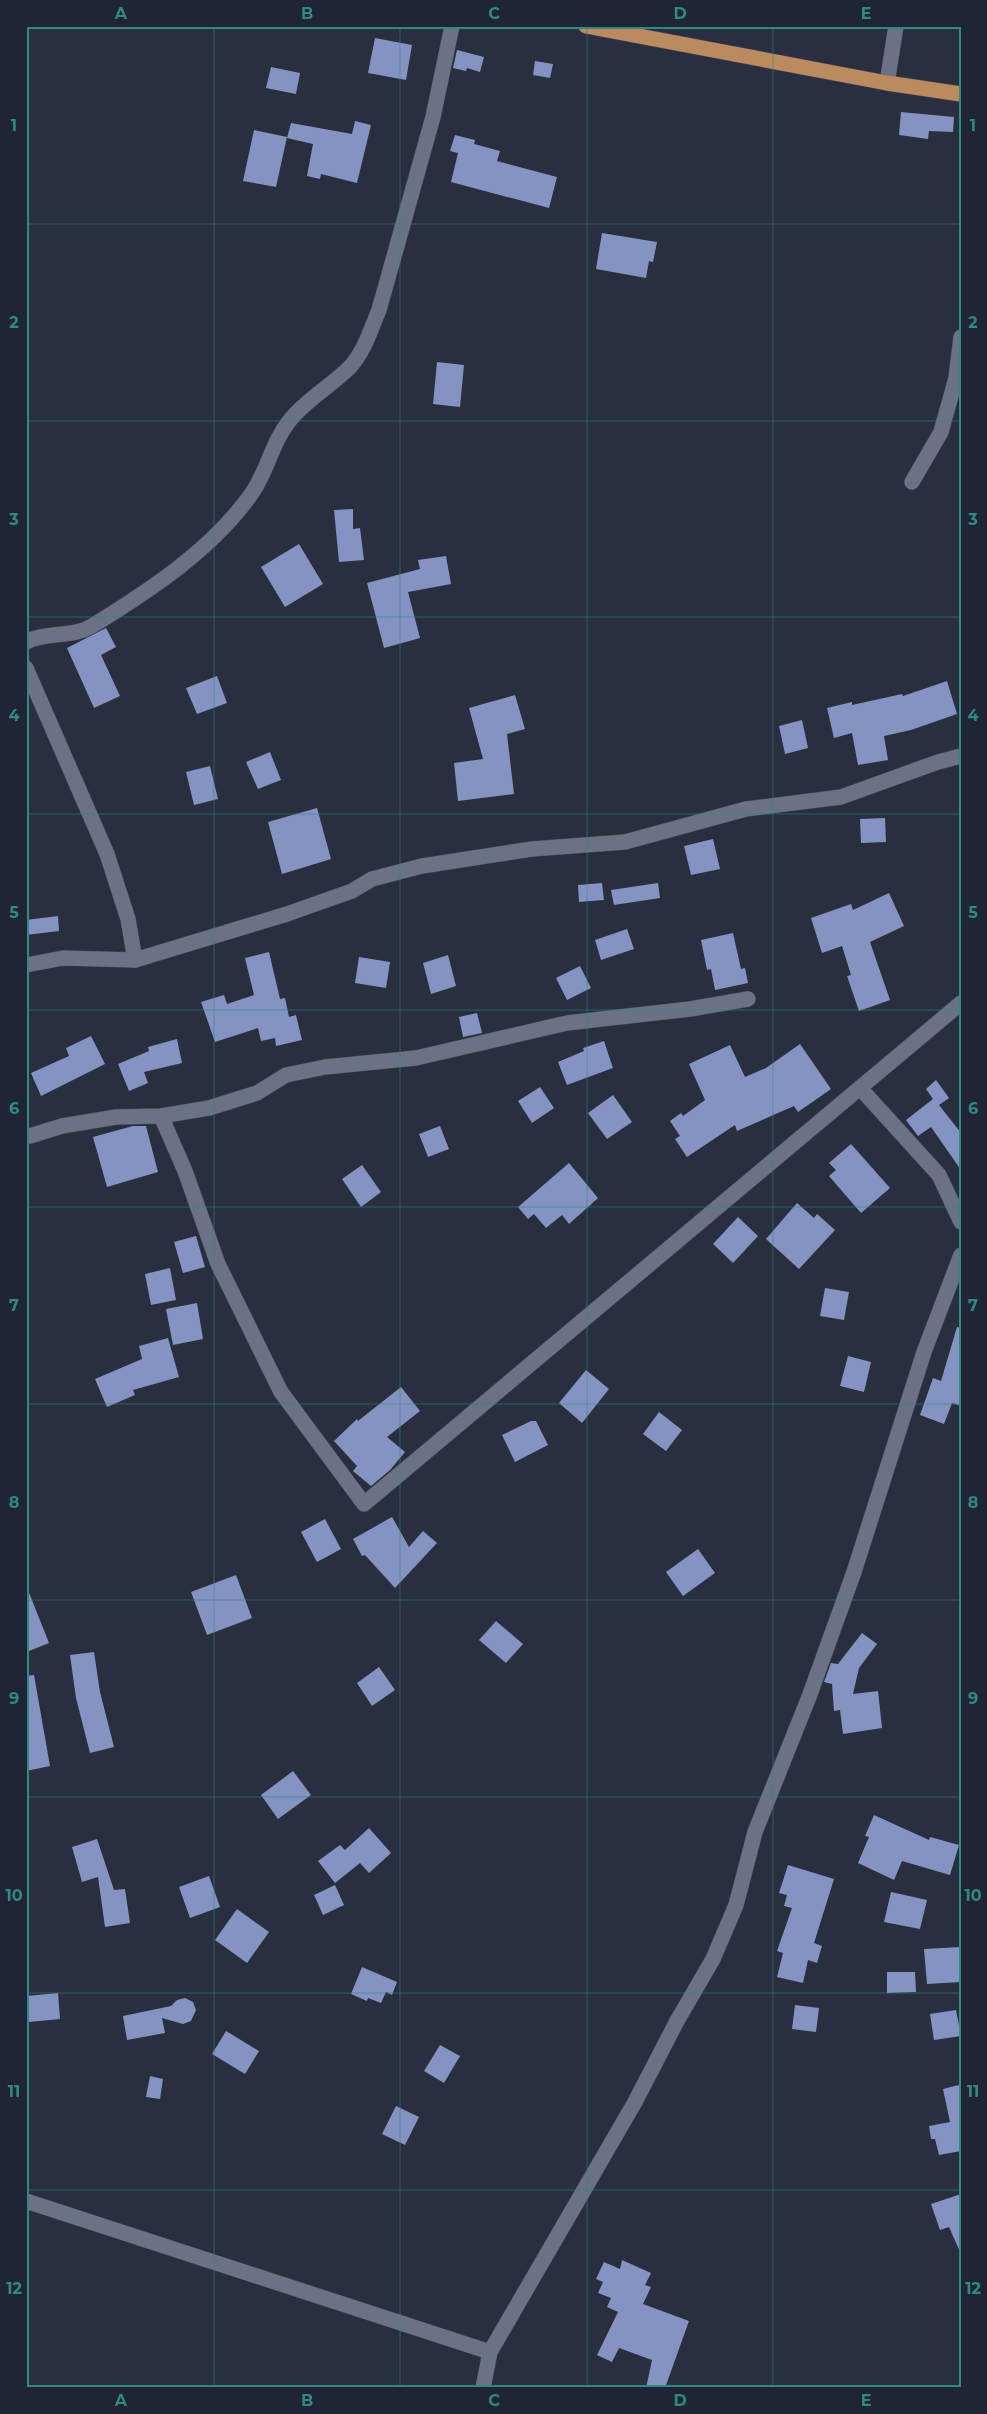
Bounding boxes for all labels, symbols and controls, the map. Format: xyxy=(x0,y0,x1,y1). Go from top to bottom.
text: A xyxy=(114,4,128,23)
text: B xyxy=(301,4,313,23)
text: C xyxy=(488,4,500,23)
text: D xyxy=(673,4,687,23)
text: E xyxy=(861,4,871,23)
text: 1 xyxy=(11,116,17,135)
text: 1 xyxy=(970,116,976,135)
text: 2 xyxy=(9,313,19,332)
text: 2 xyxy=(968,313,978,332)
text: 3 xyxy=(8,510,19,529)
text: 3 xyxy=(967,510,978,529)
text: 4 xyxy=(8,706,20,725)
text: 4 xyxy=(967,706,979,725)
text: 5 xyxy=(9,903,19,922)
text: 5 xyxy=(968,903,978,922)
text: 6 xyxy=(9,1099,19,1118)
text: 6 xyxy=(968,1099,978,1118)
text: 7 xyxy=(9,1296,19,1315)
text: 7 xyxy=(968,1296,978,1315)
text: 8 xyxy=(9,1493,19,1512)
text: 8 xyxy=(968,1493,978,1512)
text: 9 xyxy=(9,1689,19,1708)
text: 9 xyxy=(968,1689,978,1708)
text: 10 xyxy=(5,1886,23,1905)
text: 10 xyxy=(964,1886,982,1905)
text: 11 xyxy=(8,2082,20,2101)
text: 11 xyxy=(967,2082,979,2101)
text: 12 xyxy=(6,2279,22,2298)
text: 12 xyxy=(965,2279,981,2298)
text: A xyxy=(114,2391,128,2410)
text: B xyxy=(301,2391,313,2410)
text: C xyxy=(488,2391,500,2410)
text: D xyxy=(673,2391,687,2410)
text: E xyxy=(861,2391,871,2410)

